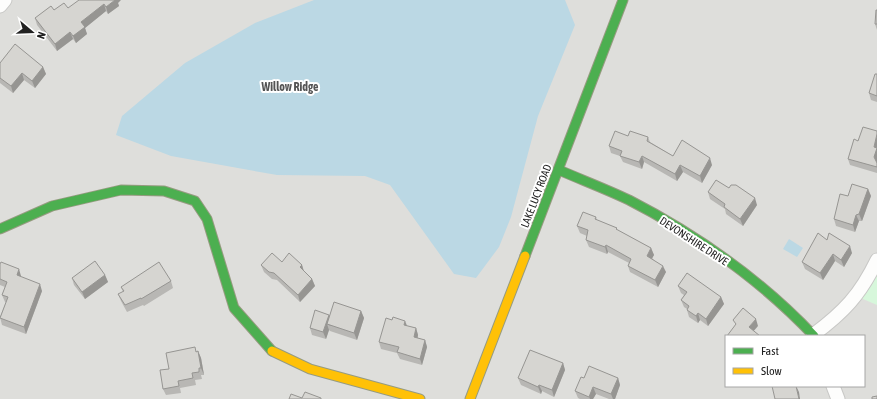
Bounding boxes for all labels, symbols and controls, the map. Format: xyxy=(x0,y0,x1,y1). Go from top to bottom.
north arrow xyxy=(12,12,52,52)
text: N xyxy=(35,30,48,40)
district label: Willow Ridge xyxy=(261,80,319,94)
street label: LAKE LUCY ROAD xyxy=(518,163,554,229)
street label: DEVONSHIRE DRIVE xyxy=(658,214,731,268)
legend xyxy=(725,335,865,387)
text: Fast xyxy=(761,344,779,358)
text: Slow xyxy=(761,364,782,378)

